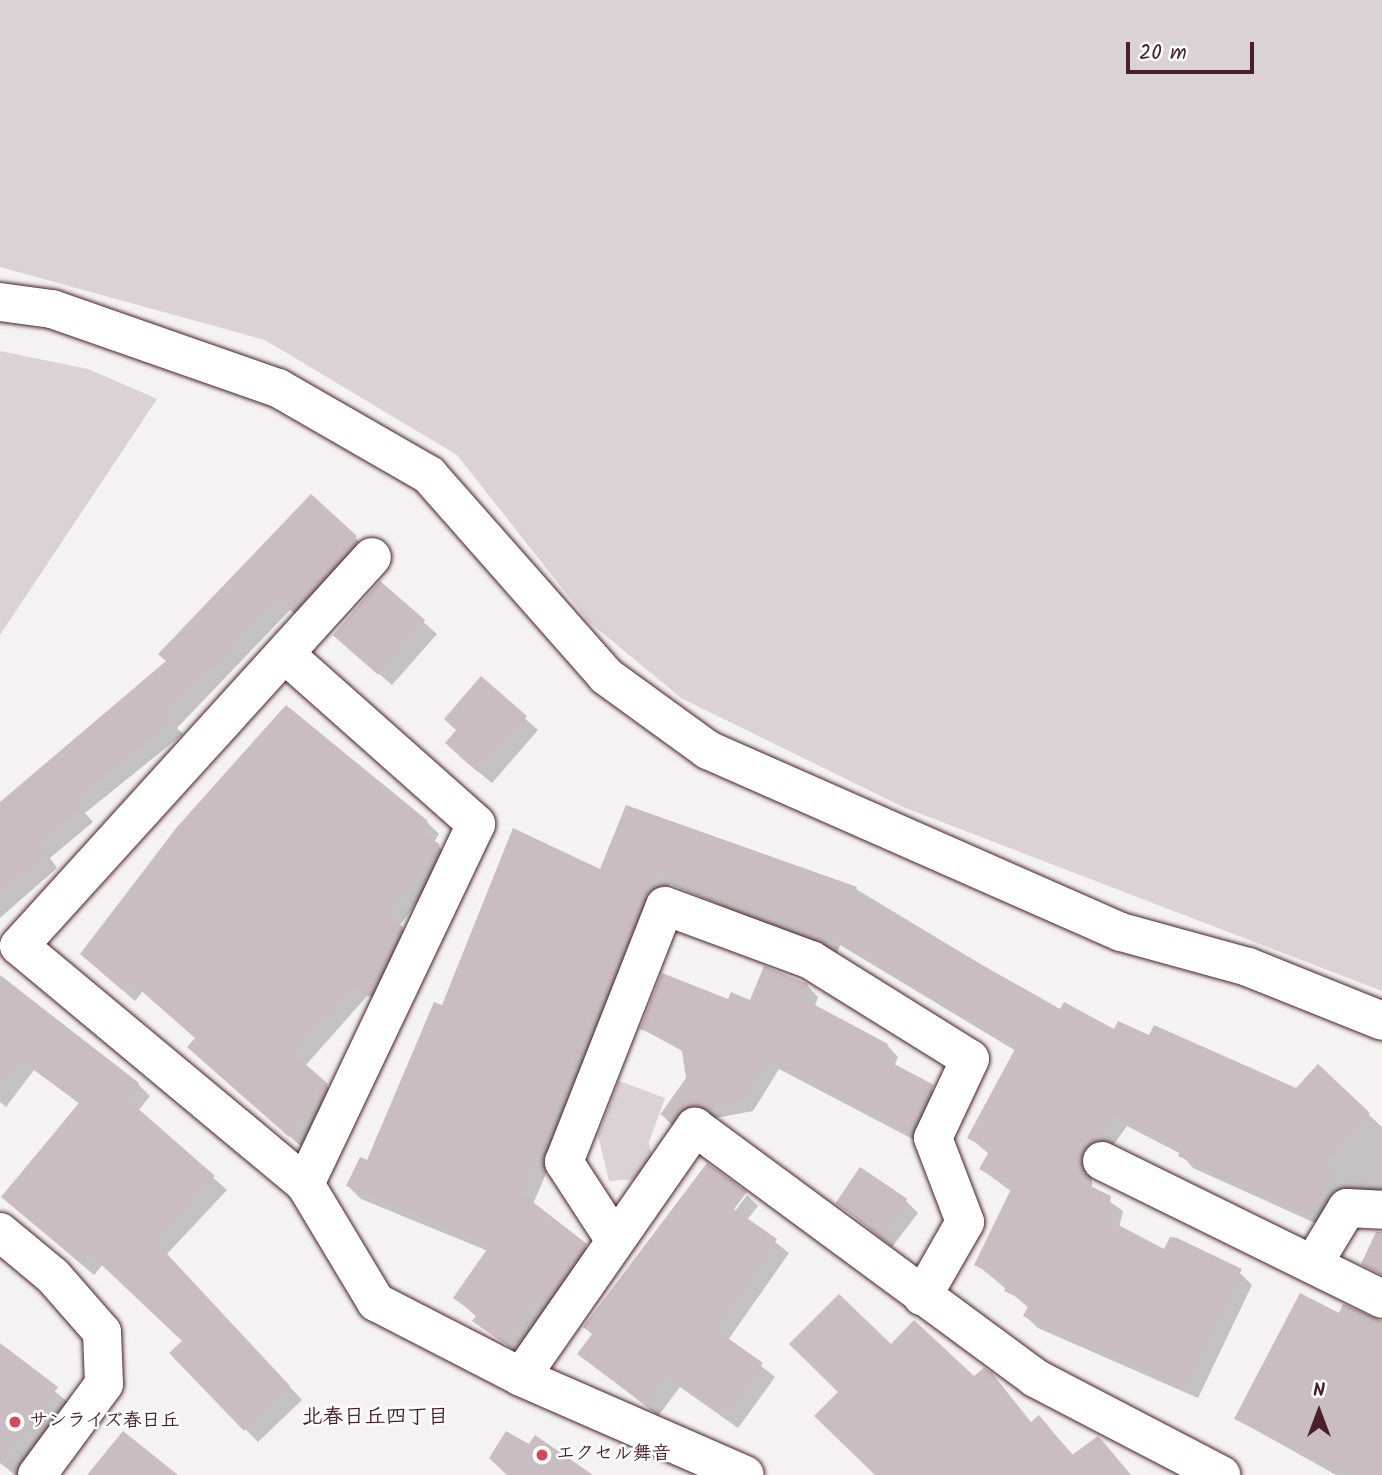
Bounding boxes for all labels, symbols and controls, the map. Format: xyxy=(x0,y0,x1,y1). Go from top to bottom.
scale bar xyxy=(1130,28,1258,72)
text: 20 m xyxy=(1139,37,1187,70)
text: N xyxy=(1313,1376,1325,1406)
north arrow xyxy=(1284,1377,1354,1447)
district label: 北春日丘四丁目 xyxy=(302,1405,448,1431)
place label: サンライズ春日丘 xyxy=(29,1411,181,1433)
marker: サンライズ春日丘 xyxy=(7,1414,23,1430)
place label: エクセル舞音 xyxy=(556,1444,670,1466)
marker: エクセル舞音 xyxy=(534,1447,550,1463)

